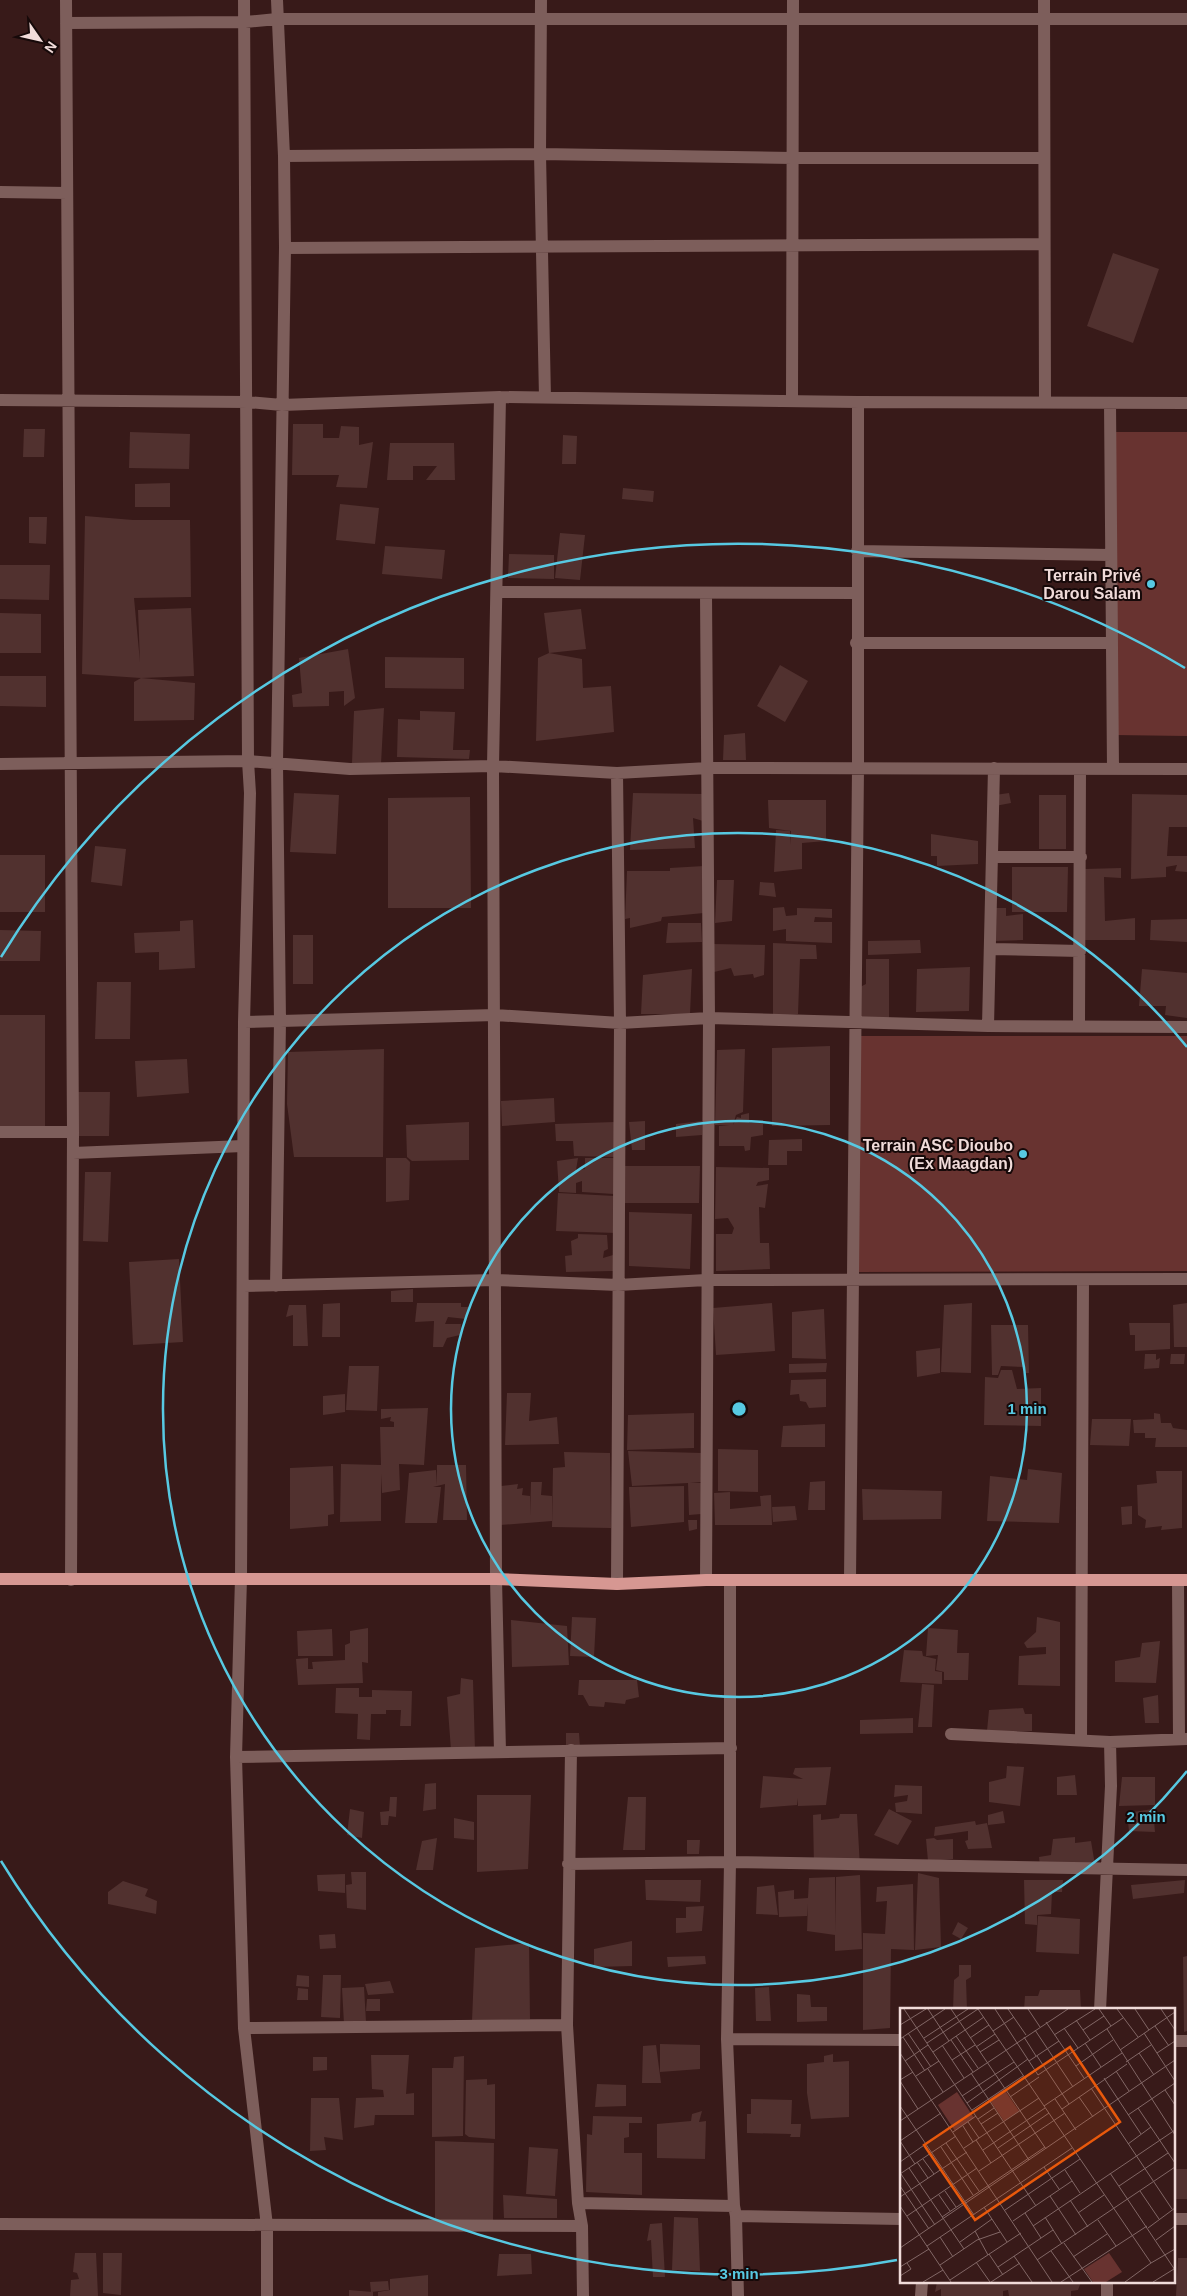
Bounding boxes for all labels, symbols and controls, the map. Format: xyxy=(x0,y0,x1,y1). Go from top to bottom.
north arrow xyxy=(15,15,65,65)
text: N xyxy=(41,39,60,56)
place label: Terrain Privé Darou Salam xyxy=(1043,567,1141,602)
marker: Terrain Privé Darou Salam xyxy=(1145,578,1157,590)
place label: Terrain ASC Dioubo (Ex Maagdan) xyxy=(863,1137,1013,1172)
marker: Terrain ASC Dioubo (Ex Maagdan) xyxy=(1017,1148,1029,1160)
centre of rings xyxy=(730,1400,748,1418)
text: 1 min xyxy=(1007,1400,1047,1417)
text: 2 min xyxy=(1126,1808,1166,1825)
inset map xyxy=(900,2008,1174,2284)
text: 3 min xyxy=(719,2265,759,2282)

